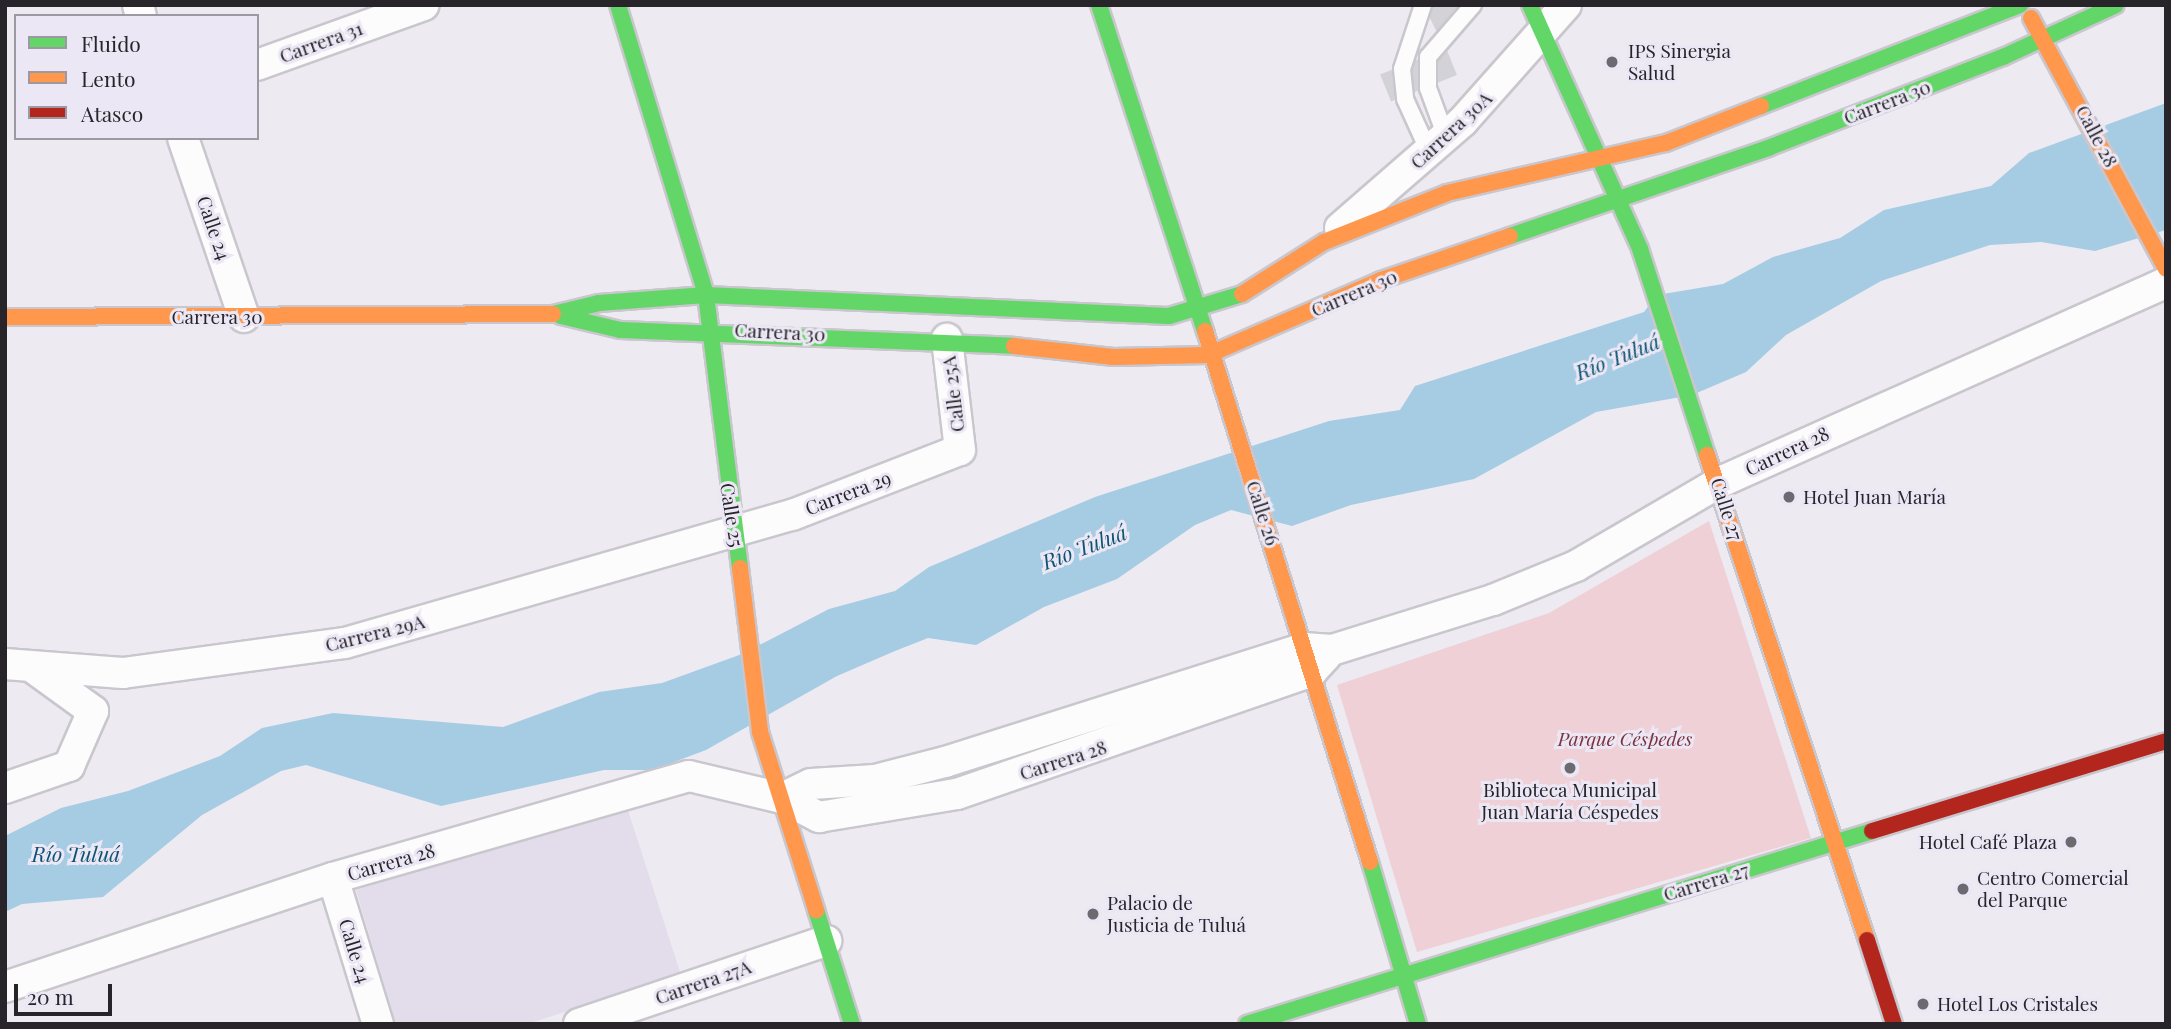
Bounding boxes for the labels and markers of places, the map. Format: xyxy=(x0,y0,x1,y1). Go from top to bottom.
place label: IPS Sinergia Salud xyxy=(1628,40,1731,84)
marker: IPS Sinergia Salud xyxy=(1602,52,1622,72)
place label: Hotel Juan María xyxy=(1803,486,1946,508)
marker: Hotel Juan María xyxy=(1781,489,1797,505)
marker: Biblioteca Municipal Juan María Céspedes xyxy=(1562,760,1578,776)
place label: Biblioteca Municipal Juan María Céspedes xyxy=(1481,779,1659,823)
place label: Hotel Café Plaza xyxy=(1919,831,2057,853)
marker: Hotel Café Plaza xyxy=(2063,834,2079,850)
place label: Centro Comercial del Parque xyxy=(1977,867,2129,911)
marker: Centro Comercial del Parque xyxy=(1955,881,1971,897)
place label: Palacio de Justicia de Tuluá xyxy=(1107,892,1247,936)
marker: Palacio de Justicia de Tuluá xyxy=(1085,906,1101,922)
place label: Hotel Los Cristales xyxy=(1937,993,2098,1015)
marker: Hotel Los Cristales xyxy=(1915,996,1931,1012)

